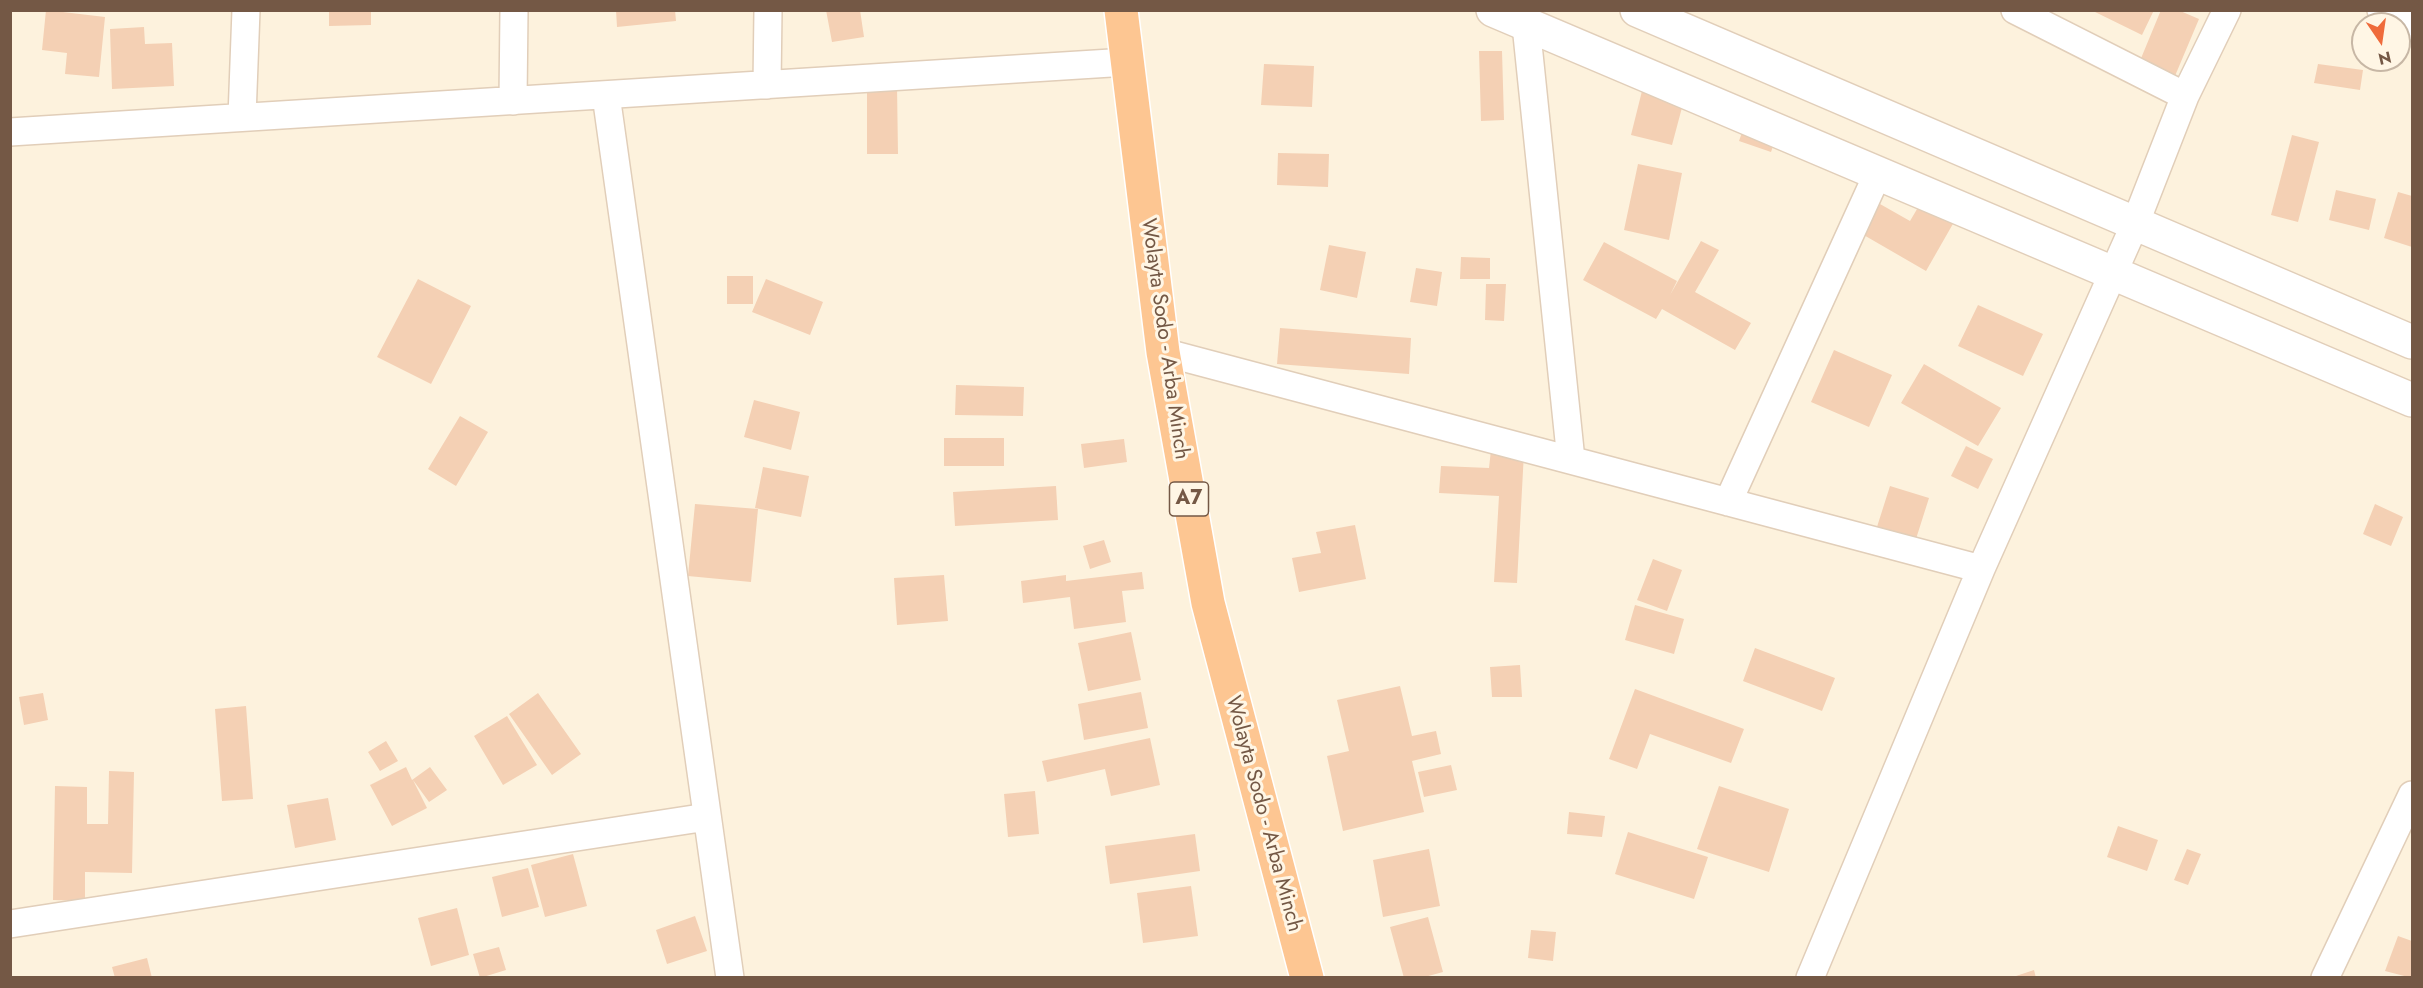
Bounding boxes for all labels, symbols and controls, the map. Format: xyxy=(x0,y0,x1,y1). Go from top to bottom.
north arrow xyxy=(2351,12,2411,72)
text: N xyxy=(2376,45,2393,71)
street label: Wolayta Sodo - Arba Minch xyxy=(1135,217,1193,461)
road number: A7 xyxy=(1170,482,1208,516)
street label: Wolayta Sodo - Arba Minch xyxy=(1219,693,1307,935)

